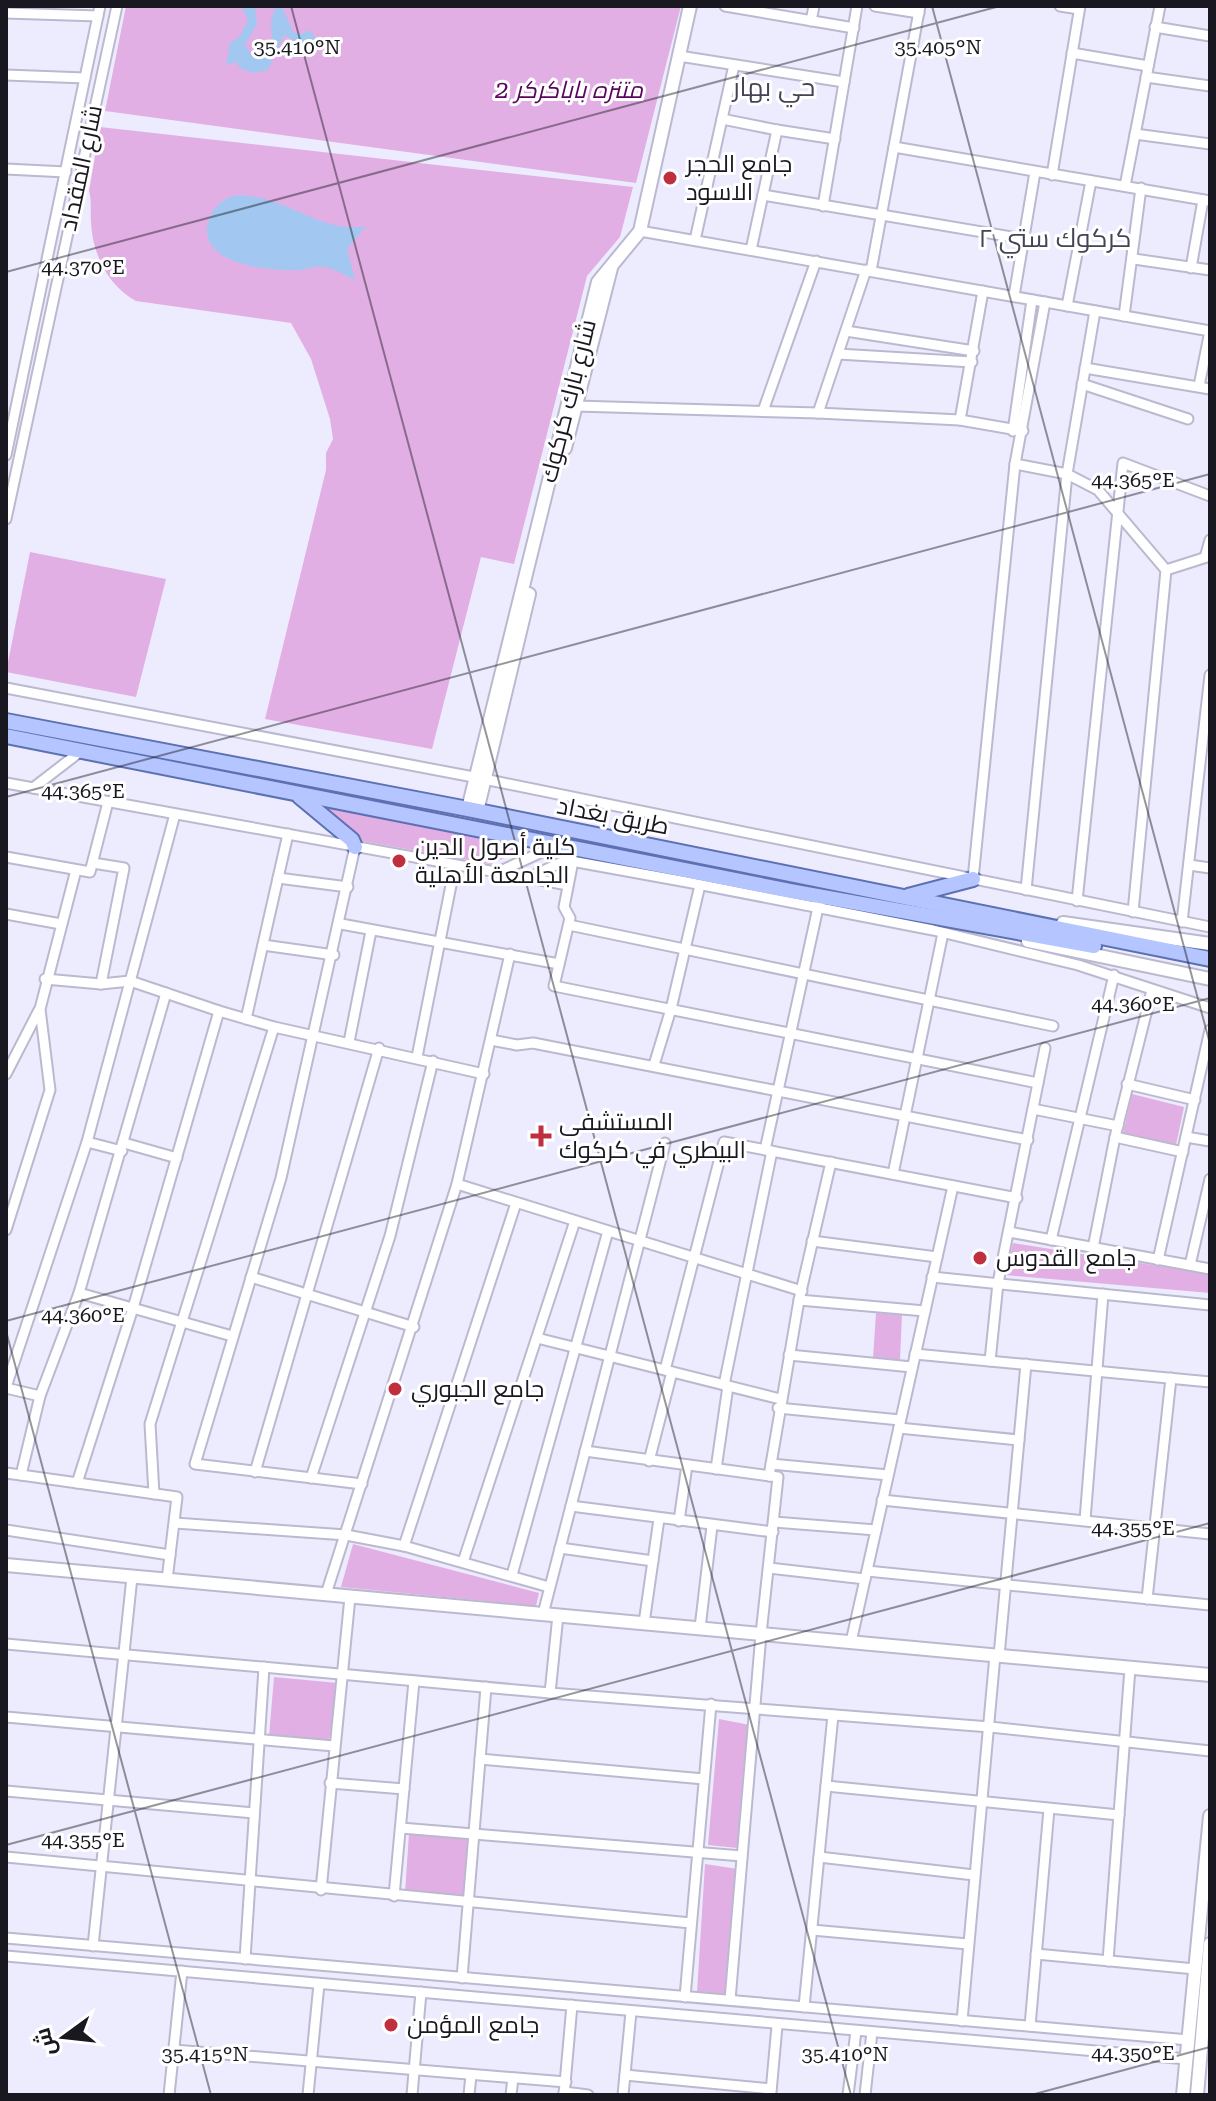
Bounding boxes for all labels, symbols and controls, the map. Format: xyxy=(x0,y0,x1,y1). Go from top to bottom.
text: 35.410°N xyxy=(254,35,340,59)
text: 35.405°N xyxy=(895,35,981,59)
district label: حي بهار xyxy=(731,72,815,108)
park label: متنزه باباكركر 2 xyxy=(494,76,643,104)
street label: شارع المقداد xyxy=(54,102,110,234)
place label: جامع الحجر الاسود xyxy=(684,150,792,206)
marker: جامع الحجر الاسود xyxy=(661,169,679,187)
district label: كركوك ستي ٢ xyxy=(979,223,1131,259)
text: 44.370°E xyxy=(41,255,125,279)
street label: شارع بارك كركوك xyxy=(534,317,604,486)
text: 44.365°E xyxy=(1091,468,1175,492)
text: 44.365°E xyxy=(41,779,125,803)
street label: طريق بغداد xyxy=(554,791,671,842)
place label: كلية أصول الدين الجامعة الأهلية xyxy=(415,831,576,889)
marker: كلية أصول الدين الجامعة الأهلية xyxy=(390,852,408,870)
text: 44.360°E xyxy=(1091,992,1175,1016)
place label: المستشفى البيطري في كركوك xyxy=(559,1108,746,1169)
marker: المستشفى البيطري في كركوك xyxy=(530,1125,552,1147)
place label: جامع القدوس xyxy=(996,1244,1136,1274)
marker: جامع القدوس xyxy=(971,1249,989,1267)
text: 44.360°E xyxy=(41,1303,125,1327)
place label: جامع الجبوري xyxy=(411,1375,544,1407)
marker: جامع الجبوري xyxy=(386,1380,404,1398)
text: 44.355°E xyxy=(1091,1516,1175,1540)
text: 44.355°E xyxy=(41,1828,125,1852)
north arrow xyxy=(24,1997,104,2077)
place label: جامع المؤمن xyxy=(407,2011,539,2041)
marker: جامع المؤمن xyxy=(382,2016,400,2034)
text: ش xyxy=(29,2025,62,2059)
text: 44.350°E xyxy=(1091,2041,1175,2065)
text: 35.415°N xyxy=(162,2042,248,2066)
text: 35.410°N xyxy=(802,2042,888,2066)

